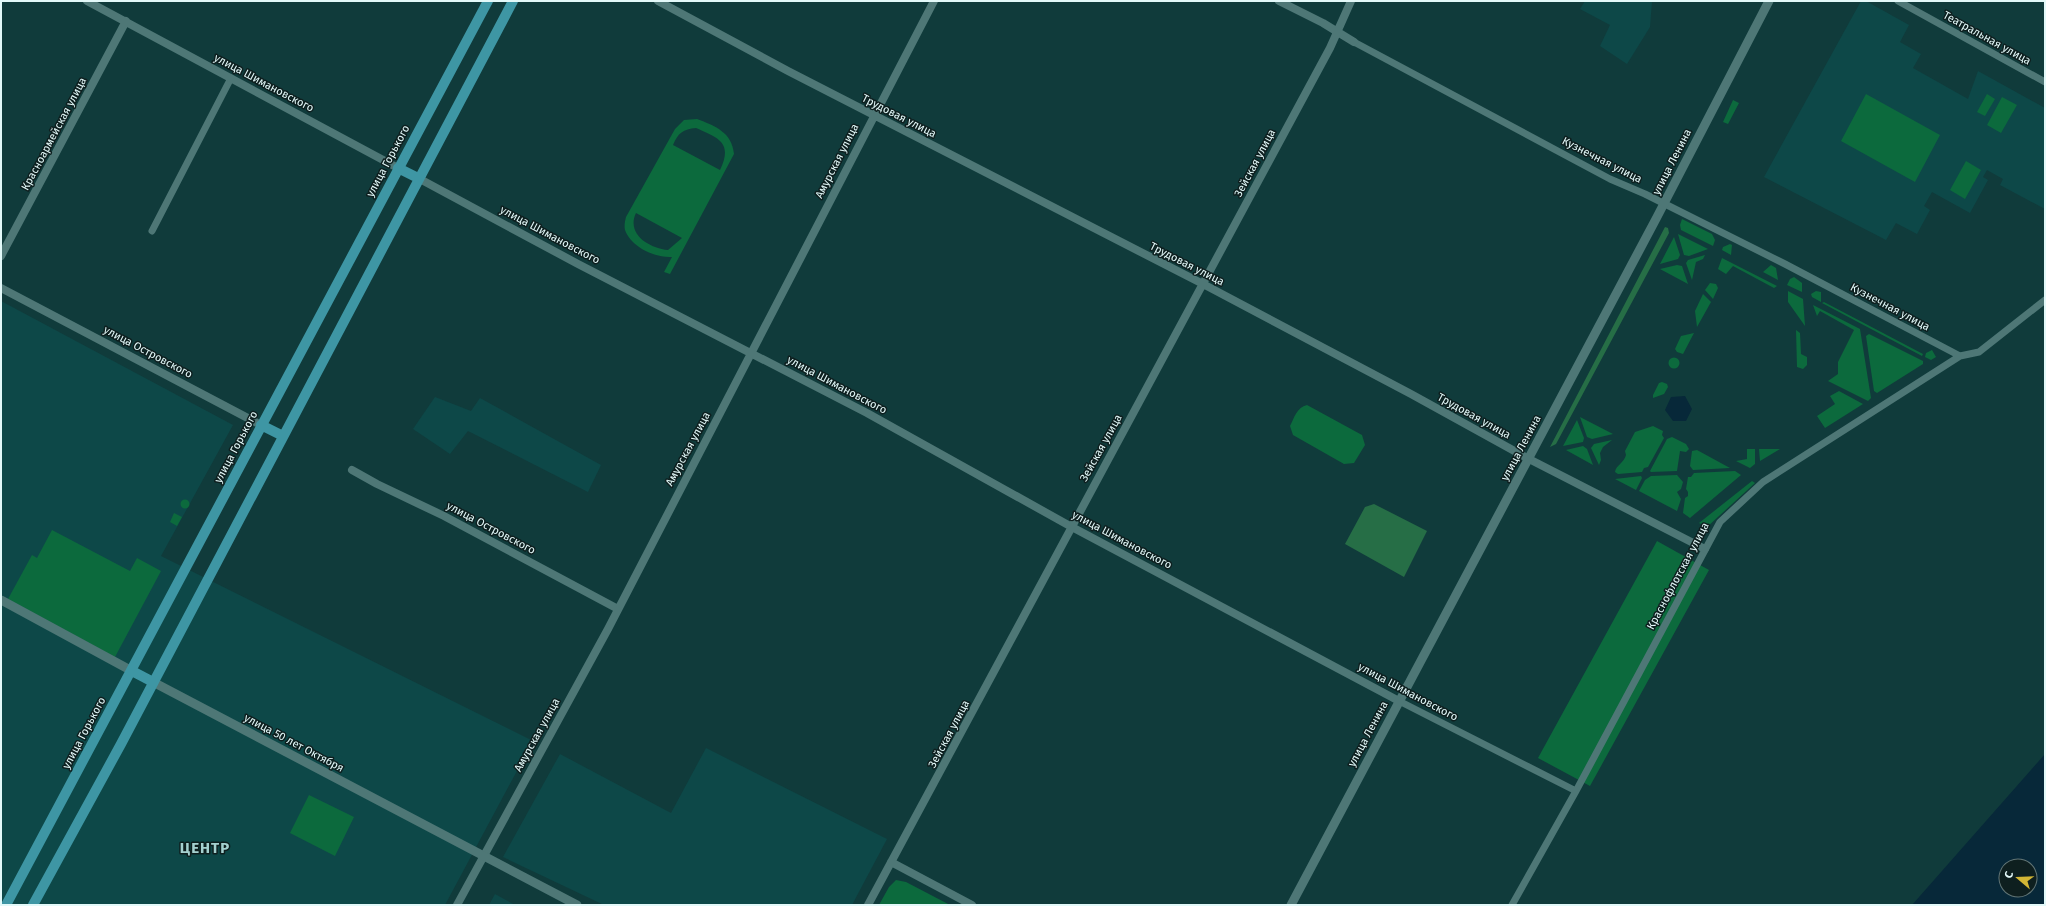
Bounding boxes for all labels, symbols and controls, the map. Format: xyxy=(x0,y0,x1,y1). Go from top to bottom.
street label: Театральная улица xyxy=(1941,8,2033,68)
street label: улица Шимановского xyxy=(212,51,316,115)
street label: Красноармейская улица xyxy=(19,75,89,193)
street label: Трудовая улица xyxy=(860,92,938,140)
street label: Амурская улица xyxy=(813,122,861,200)
street label: улица Горького xyxy=(364,123,412,199)
street label: Зейская улица xyxy=(1232,127,1278,199)
street label: улица Ленина xyxy=(1650,127,1694,197)
street label: Кузнечная улица xyxy=(1560,134,1644,186)
street label: улица Шимановского xyxy=(498,203,602,267)
street label: Трудовая улица xyxy=(1148,240,1226,288)
street label: Кузнечная улица xyxy=(1848,281,1932,333)
street label: улица Островского xyxy=(101,323,195,381)
street label: улица Шимановского xyxy=(785,353,889,417)
street label: Трудовая улица xyxy=(1435,391,1513,441)
street label: улица Горького xyxy=(212,409,260,485)
street label: Амурская улица xyxy=(663,410,713,488)
street label: Зейская улица xyxy=(1077,412,1125,484)
street label: улица Ленина xyxy=(1498,413,1544,483)
street label: улица Островского xyxy=(444,499,538,557)
street label: улица Шимановского xyxy=(1070,508,1174,572)
street label: Краснофлотская улица xyxy=(1644,520,1712,632)
street label: улица Шимановского xyxy=(1356,660,1460,724)
street label: улица Горького xyxy=(60,695,108,771)
street label: Амурская улица xyxy=(511,696,563,774)
street label: Зейская улица xyxy=(926,698,972,770)
street label: улица Ленина xyxy=(1345,699,1391,769)
street label: улица 50 лет Октября xyxy=(242,711,346,775)
district label: ЦЕНТР xyxy=(180,839,230,857)
north arrow xyxy=(1998,858,2038,898)
text: С xyxy=(2002,869,2016,880)

